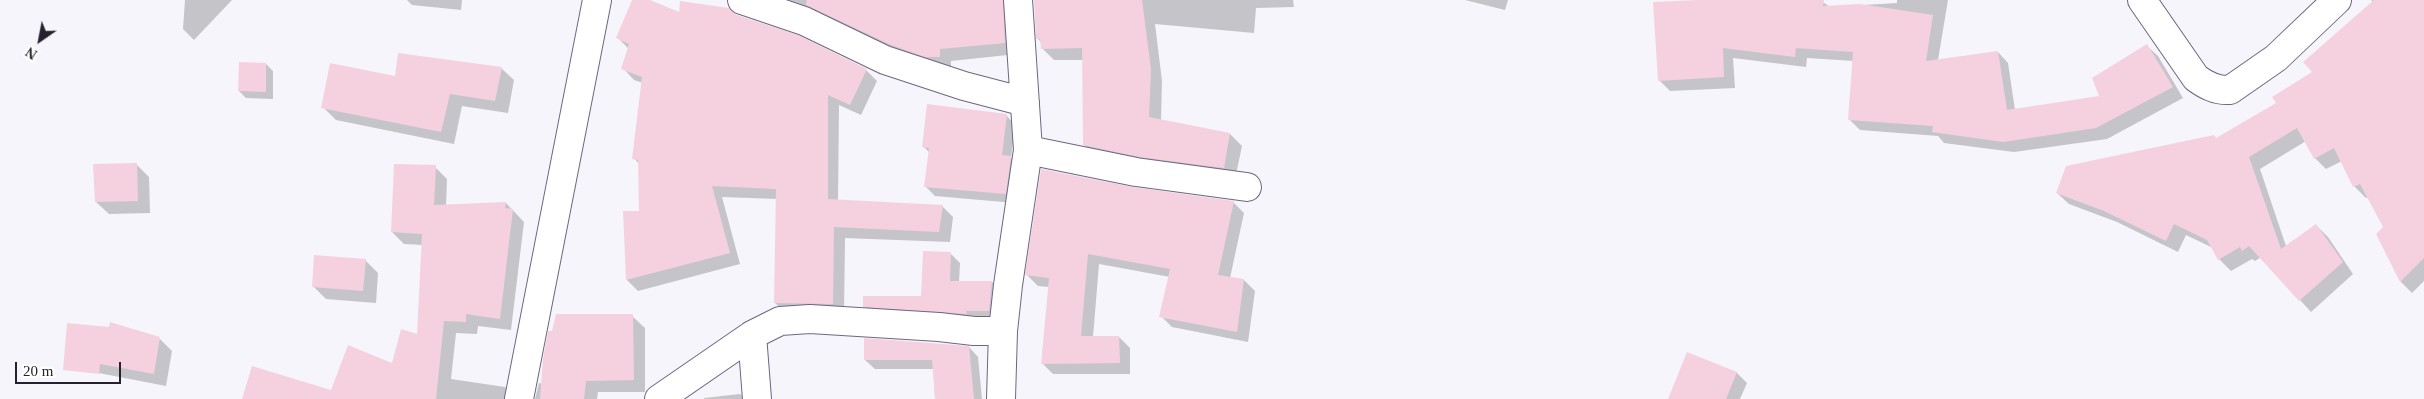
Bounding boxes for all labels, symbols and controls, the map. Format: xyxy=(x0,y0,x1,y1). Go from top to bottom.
north arrow xyxy=(15,15,65,65)
text: N xyxy=(23,44,40,62)
scale bar xyxy=(18,352,124,384)
text: 20 m xyxy=(23,363,53,379)

